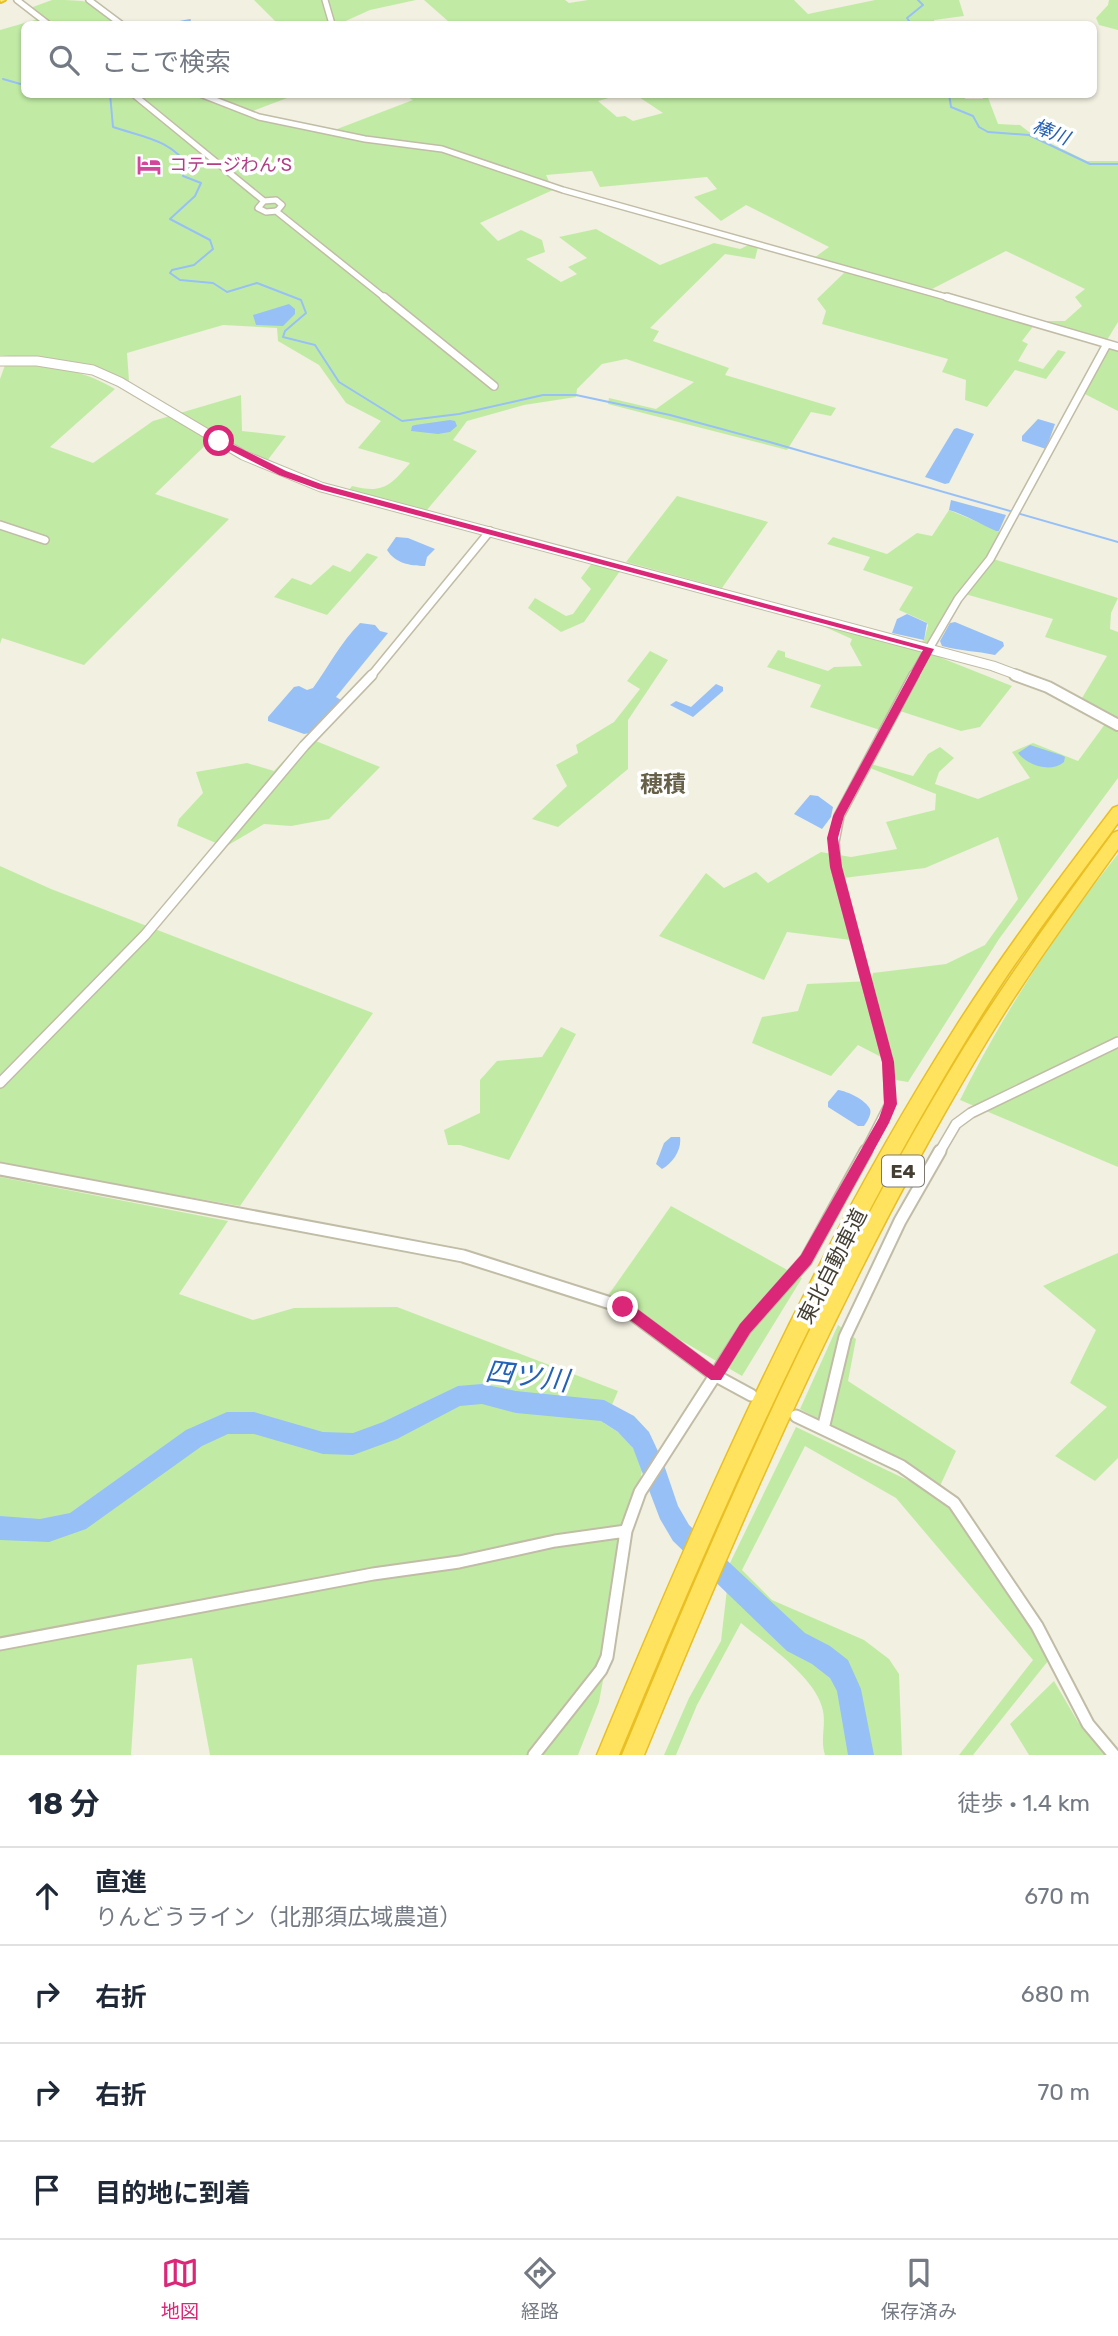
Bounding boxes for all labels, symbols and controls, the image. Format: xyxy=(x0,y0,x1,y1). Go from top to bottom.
search box xyxy=(21,21,1097,98)
icon: search xyxy=(45,41,83,79)
text: ここで検索 xyxy=(101,47,231,78)
water label: 棒川 xyxy=(1029,114,1075,151)
hotel icon: コテージわん’S xyxy=(135,151,163,179)
place label: コテージわん’S xyxy=(169,154,292,176)
route start xyxy=(203,425,234,456)
district label: 穂積 xyxy=(640,770,686,798)
road number: E4 xyxy=(882,1156,924,1186)
street label: 東北自動車道 xyxy=(792,1204,872,1328)
route end xyxy=(607,1291,638,1322)
water label: 四ツ川 xyxy=(483,1355,574,1398)
text: 18 分 xyxy=(28,1786,100,1822)
text: 徒歩 · 1.4 km xyxy=(958,1789,1090,1817)
text: 直進 xyxy=(95,1867,147,1898)
icon: ahead xyxy=(28,1877,66,1915)
text: 670 m xyxy=(1024,1882,1090,1910)
text: りんどうライン（北那須広域農道） xyxy=(95,1903,462,1931)
icon: right xyxy=(28,1975,66,2013)
text: 680 m xyxy=(1021,1980,1090,2008)
text: 右折 xyxy=(95,1982,147,2013)
icon: right xyxy=(28,2073,66,2111)
text: 70 m xyxy=(1038,2078,1090,2106)
text: 右折 xyxy=(95,2080,147,2111)
icon: arrive xyxy=(28,2171,66,2209)
text: 目的地に到着 xyxy=(95,2178,251,2209)
tab: 地図 xyxy=(161,2254,199,2323)
tab: 経路 xyxy=(521,2254,559,2323)
tab: 保存済み xyxy=(881,2254,957,2323)

